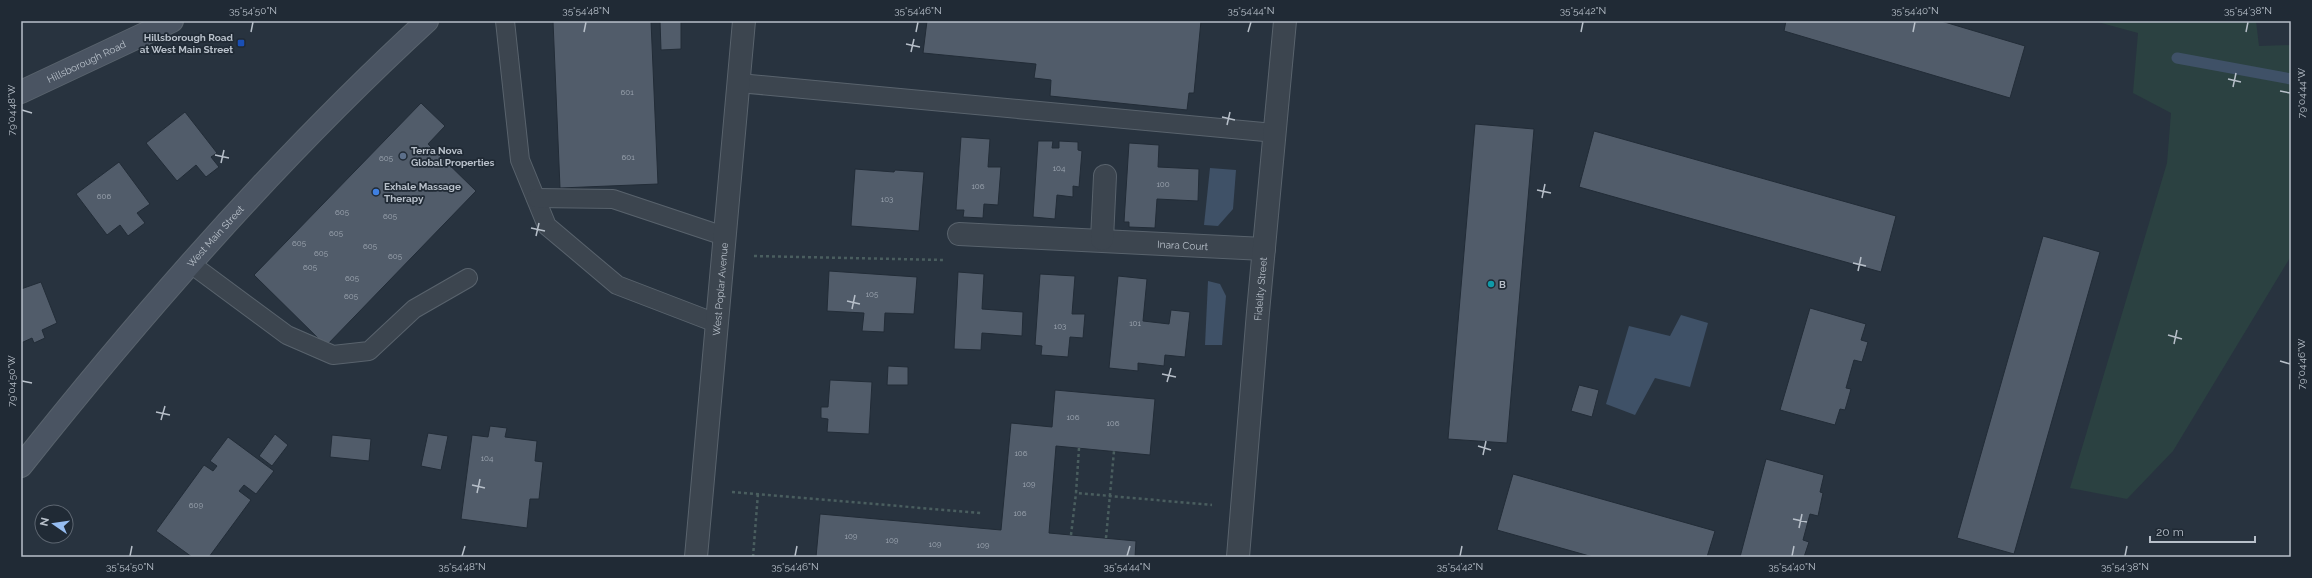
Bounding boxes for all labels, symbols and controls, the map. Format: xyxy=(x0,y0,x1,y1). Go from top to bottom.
text: 35°54'50"N xyxy=(229,5,277,16)
text: 35°54'48"N xyxy=(562,5,610,16)
text: 35°54'46"N xyxy=(894,5,942,16)
text: 35°54'44"N xyxy=(1228,5,1274,16)
text: 35°54'42"N xyxy=(1560,5,1606,16)
text: 35°54'40"N xyxy=(1891,5,1939,16)
text: 35°54'38"N xyxy=(2224,5,2272,16)
place label: Hillsborough Road at West Main Street xyxy=(140,32,234,55)
marker: Hillsborough Road at West Main Street xyxy=(236,38,246,48)
street label: Hillsborough Road xyxy=(45,39,128,85)
text: 79°04'44"W xyxy=(2296,67,2307,118)
text: 79°04'48"W xyxy=(6,84,17,135)
house number: 601 xyxy=(620,87,634,97)
place label: Terra Nova Global Properties xyxy=(411,145,495,168)
marker: Terra Nova Global Properties xyxy=(398,151,408,161)
house number: 601 xyxy=(621,152,635,162)
house number: 605 xyxy=(379,153,394,163)
house number: 104 xyxy=(1053,163,1066,173)
house number: 100 xyxy=(1156,179,1170,189)
place label: Exhale Massage Therapy xyxy=(384,181,461,204)
house number: 106 xyxy=(971,181,985,191)
marker: Exhale Massage Therapy xyxy=(371,187,381,197)
house number: 606 xyxy=(97,191,111,201)
house number: 103 xyxy=(881,194,893,204)
street label: West Main Street xyxy=(185,203,247,269)
house number: 605 xyxy=(335,207,350,217)
house number: 605 xyxy=(383,211,398,221)
house number: 605 xyxy=(329,228,344,238)
house number: 605 xyxy=(292,238,307,248)
street label: Inara Court xyxy=(1157,239,1209,252)
house number: 605 xyxy=(363,241,378,251)
street label: West Poplar Avenue xyxy=(711,242,730,336)
house number: 605 xyxy=(314,248,329,258)
house number: 605 xyxy=(388,251,403,261)
street label: Fidelity Street xyxy=(1252,256,1269,321)
house number: 605 xyxy=(303,262,318,272)
house number: 605 xyxy=(345,273,360,283)
marker: B xyxy=(1486,279,1496,289)
place label: B xyxy=(1499,279,1506,290)
house number: 105 xyxy=(866,289,879,299)
house number: 605 xyxy=(344,291,359,301)
house number: 101 xyxy=(1129,318,1141,328)
house number: 103 xyxy=(1054,321,1066,331)
text: 79°04'46"W xyxy=(2296,338,2307,389)
text: 79°04'50"W xyxy=(6,355,17,407)
house number: 106 xyxy=(1066,412,1080,422)
house number: 106 xyxy=(1106,418,1120,428)
house number: 106 xyxy=(1014,448,1028,458)
house number: 104 xyxy=(481,453,494,463)
house number: 109 xyxy=(1022,479,1036,489)
house number: 609 xyxy=(189,500,204,510)
north arrow xyxy=(34,504,74,544)
house number: 106 xyxy=(1013,508,1027,518)
text: N xyxy=(37,516,52,527)
scale bar xyxy=(2150,518,2255,544)
text: 20 m xyxy=(2156,525,2184,539)
house number: 109 xyxy=(844,531,858,541)
house number: 109 xyxy=(885,535,899,545)
house number: 109 xyxy=(928,539,942,549)
house number: 109 xyxy=(976,540,990,550)
text: 35°54'50"N xyxy=(106,561,154,572)
text: 35°54'48"N xyxy=(438,561,486,572)
text: 35°54'46"N xyxy=(771,561,819,572)
text: 35°54'44"N xyxy=(1104,561,1150,572)
text: 35°54'42"N xyxy=(1437,561,1483,572)
text: 35°54'40"N xyxy=(1768,561,1816,572)
text: 35°54'38"N xyxy=(2101,561,2149,572)

